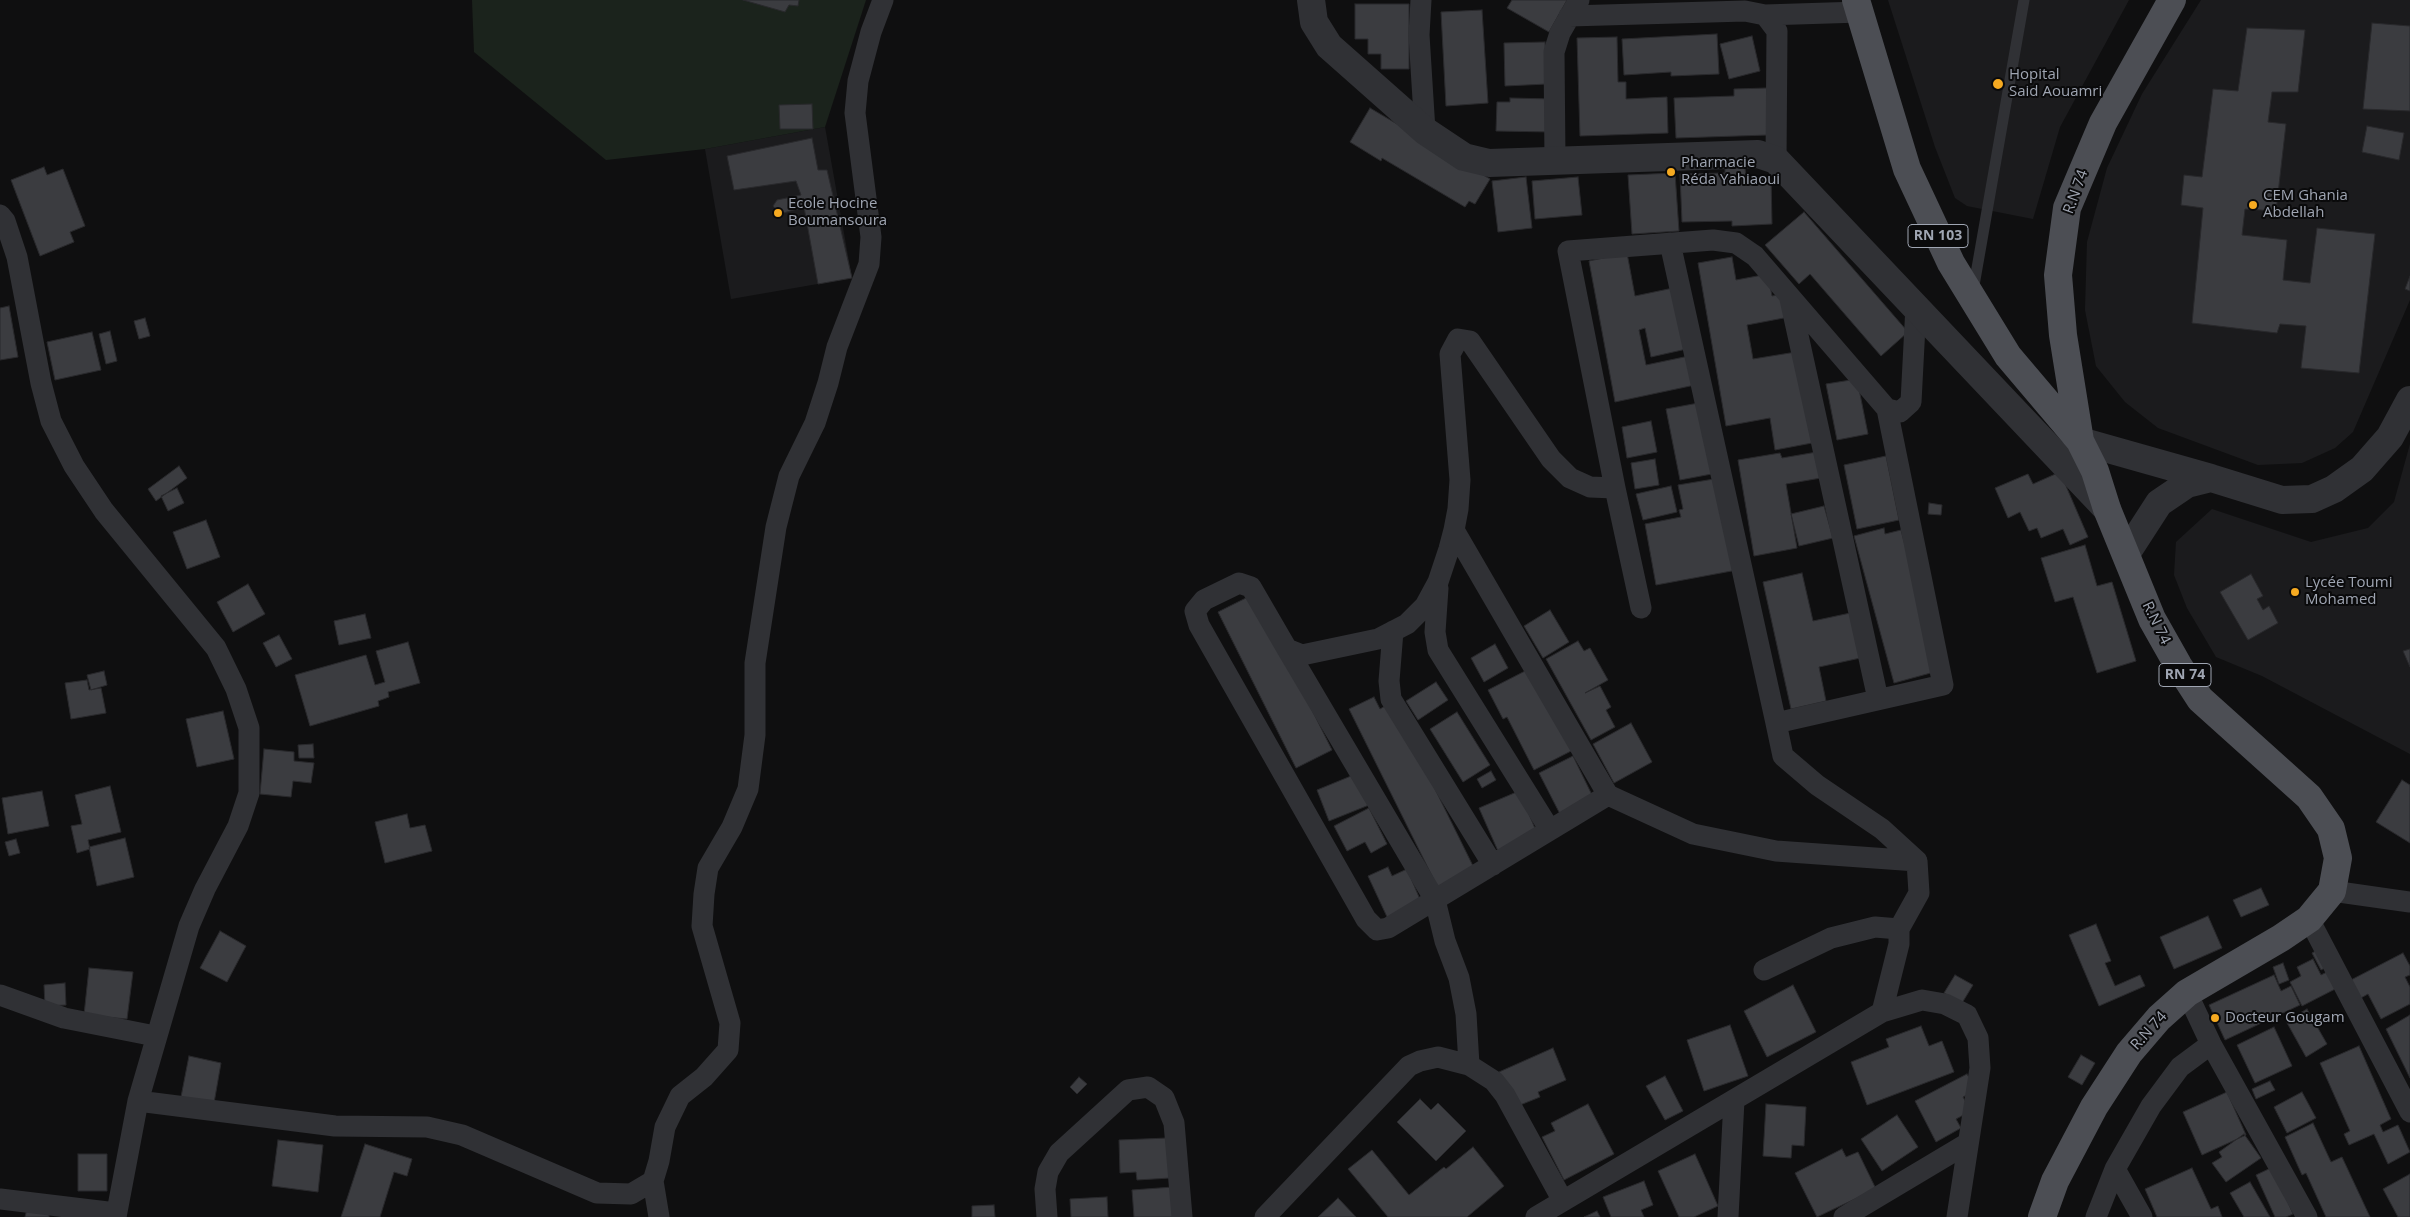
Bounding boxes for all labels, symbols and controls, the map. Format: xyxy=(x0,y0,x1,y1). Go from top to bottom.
place label: Hopital Said Aouamri xyxy=(2009,66,2102,101)
marker: Hopital Said Aouamri xyxy=(1991,77,2005,91)
place label: Pharmacie Réda Yahiaoui xyxy=(1681,154,1780,189)
marker: Pharmacie Réda Yahiaoui xyxy=(1665,166,1677,178)
street label: R.N 74 xyxy=(2060,168,2092,216)
place label: CEM Ghania Abdellah xyxy=(2263,187,2348,222)
place label: Ecole Hocine Boumansoura xyxy=(788,195,887,230)
marker: CEM Ghania Abdellah xyxy=(2247,199,2259,211)
marker: Ecole Hocine Boumansoura xyxy=(772,207,784,219)
road number: RN 103 xyxy=(1908,225,1968,248)
place label: Lycée Toumi Mohamed xyxy=(2305,574,2392,609)
marker: Lycée Toumi Mohamed xyxy=(2289,586,2301,598)
street label: R.N 74 xyxy=(2138,599,2174,647)
road number: RN 74 xyxy=(2159,664,2211,686)
street label: R.N 74 xyxy=(2127,1008,2171,1054)
place label: Docteur Gougam xyxy=(2225,1009,2345,1027)
marker: Docteur Gougam xyxy=(2209,1012,2221,1024)

